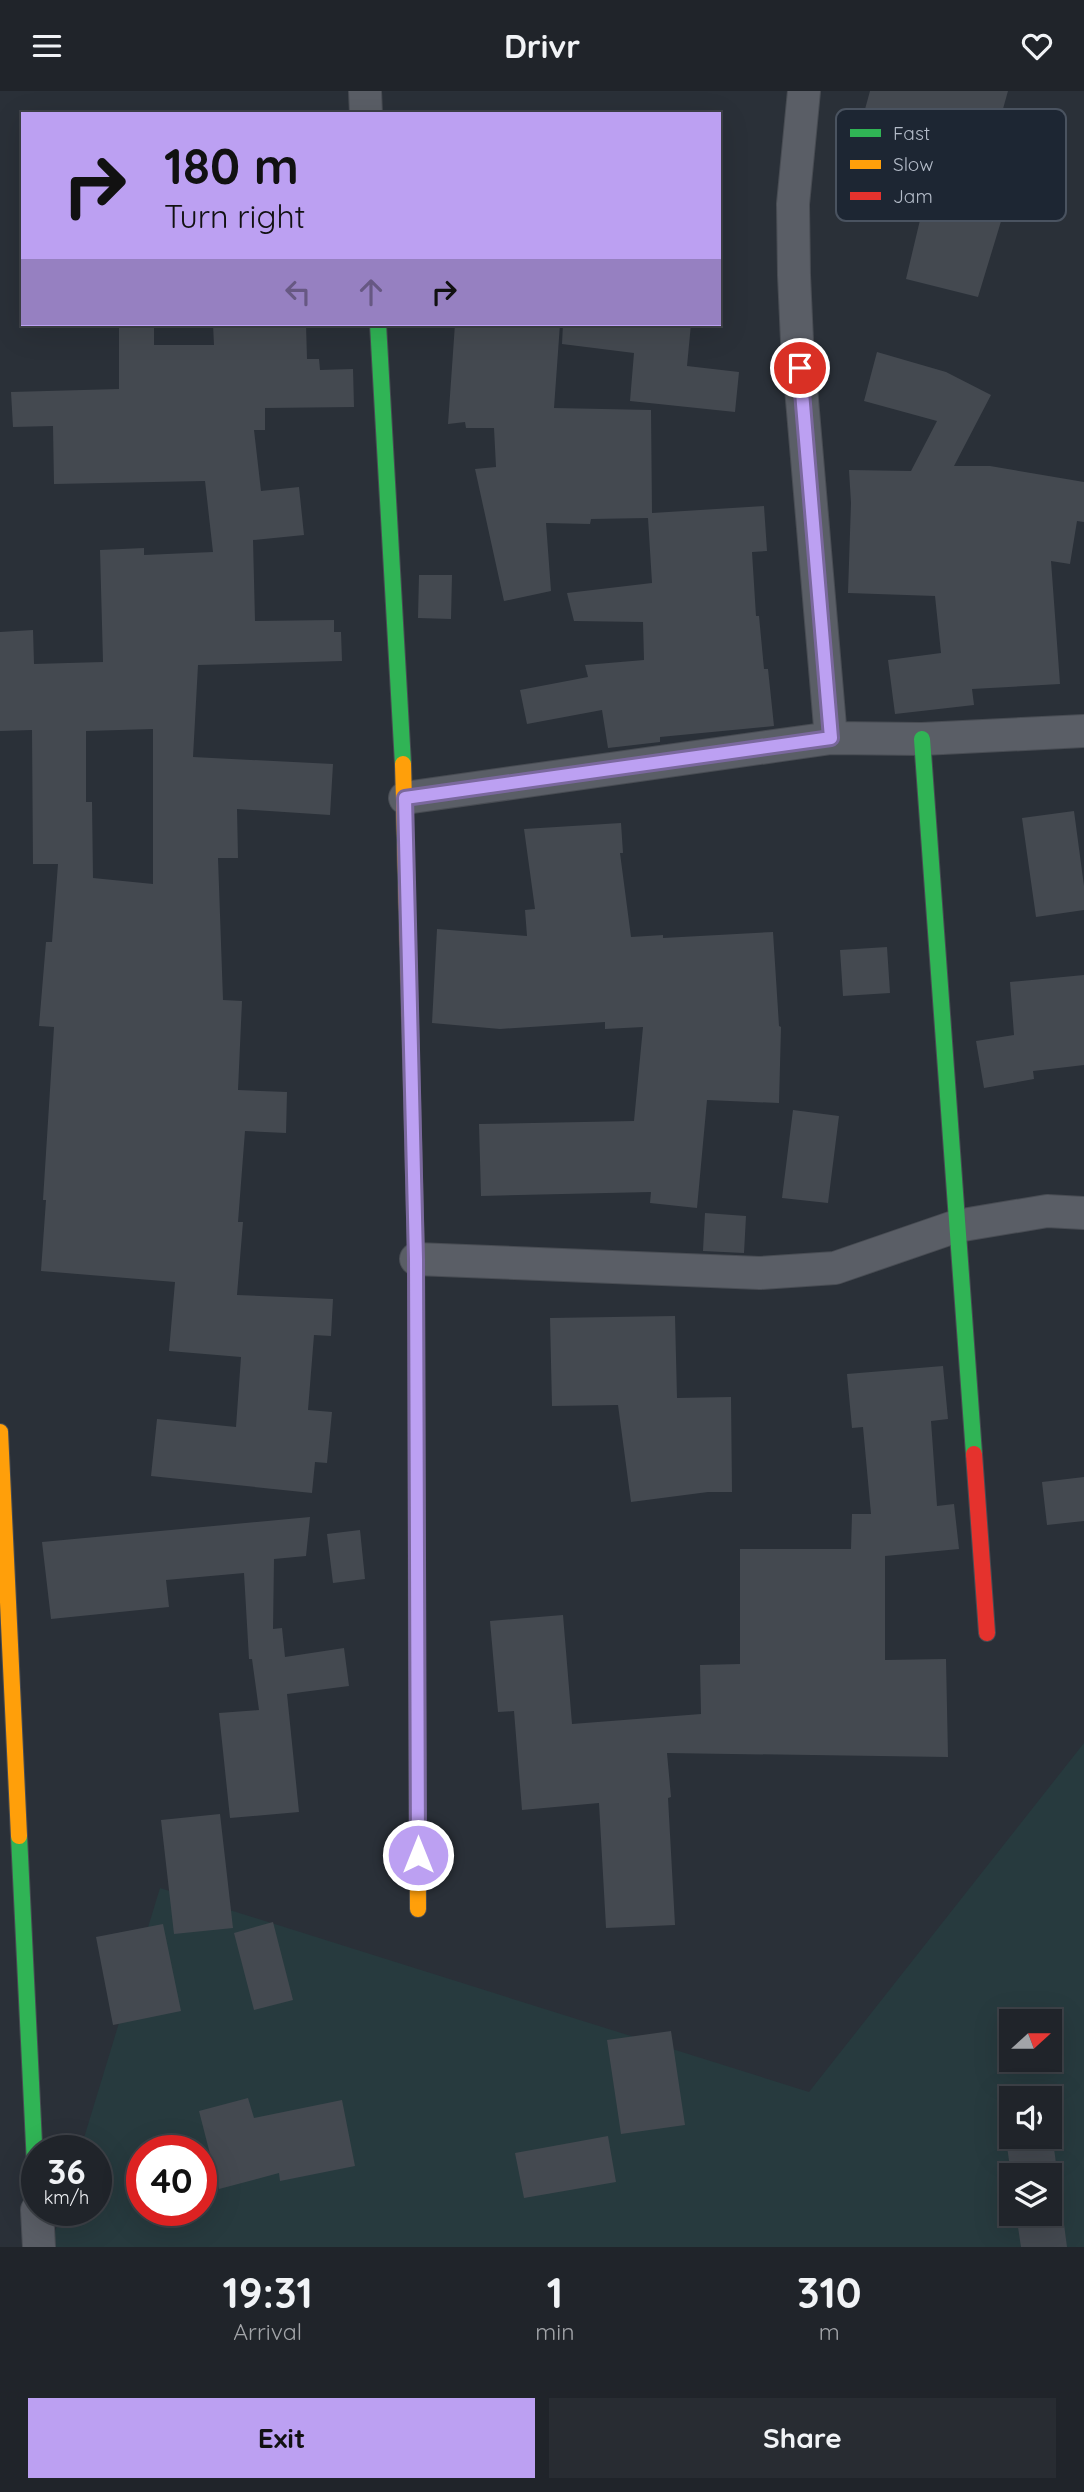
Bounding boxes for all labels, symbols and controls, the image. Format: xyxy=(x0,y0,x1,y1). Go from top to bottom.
text: Drivr xyxy=(504,26,580,66)
icon: menu xyxy=(28,27,66,65)
icon: heart xyxy=(1018,27,1056,65)
legend xyxy=(836,109,1066,221)
text: Fast xyxy=(893,121,930,145)
text: 180 m xyxy=(164,135,299,196)
icon: right xyxy=(49,140,140,231)
text: Slow xyxy=(893,152,934,176)
text: Jam xyxy=(893,184,933,208)
text: Turn right xyxy=(164,196,305,236)
icon: left xyxy=(279,273,317,311)
icon: ahead xyxy=(352,273,390,311)
icon: right xyxy=(425,273,463,311)
pin xyxy=(770,338,830,398)
icon: arrive xyxy=(781,349,819,387)
position arrow xyxy=(381,1818,455,1892)
north arrow xyxy=(999,2009,1062,2072)
map controls xyxy=(999,2009,1062,2226)
button: sound xyxy=(999,2086,1062,2149)
speed limit sign: 40 xyxy=(126,2135,217,2226)
text: 36 xyxy=(47,2149,86,2193)
button: layers xyxy=(999,2163,1062,2226)
text: km/h xyxy=(44,2186,89,2209)
text: 19:31 xyxy=(222,2266,313,2319)
text: 1 xyxy=(547,2266,563,2319)
text: 310 xyxy=(797,2266,862,2319)
text: Arrival xyxy=(233,2317,302,2346)
text: min xyxy=(535,2317,575,2346)
text: m xyxy=(819,2317,840,2346)
button: Exit xyxy=(28,2398,535,2478)
button: Share xyxy=(549,2398,1056,2478)

